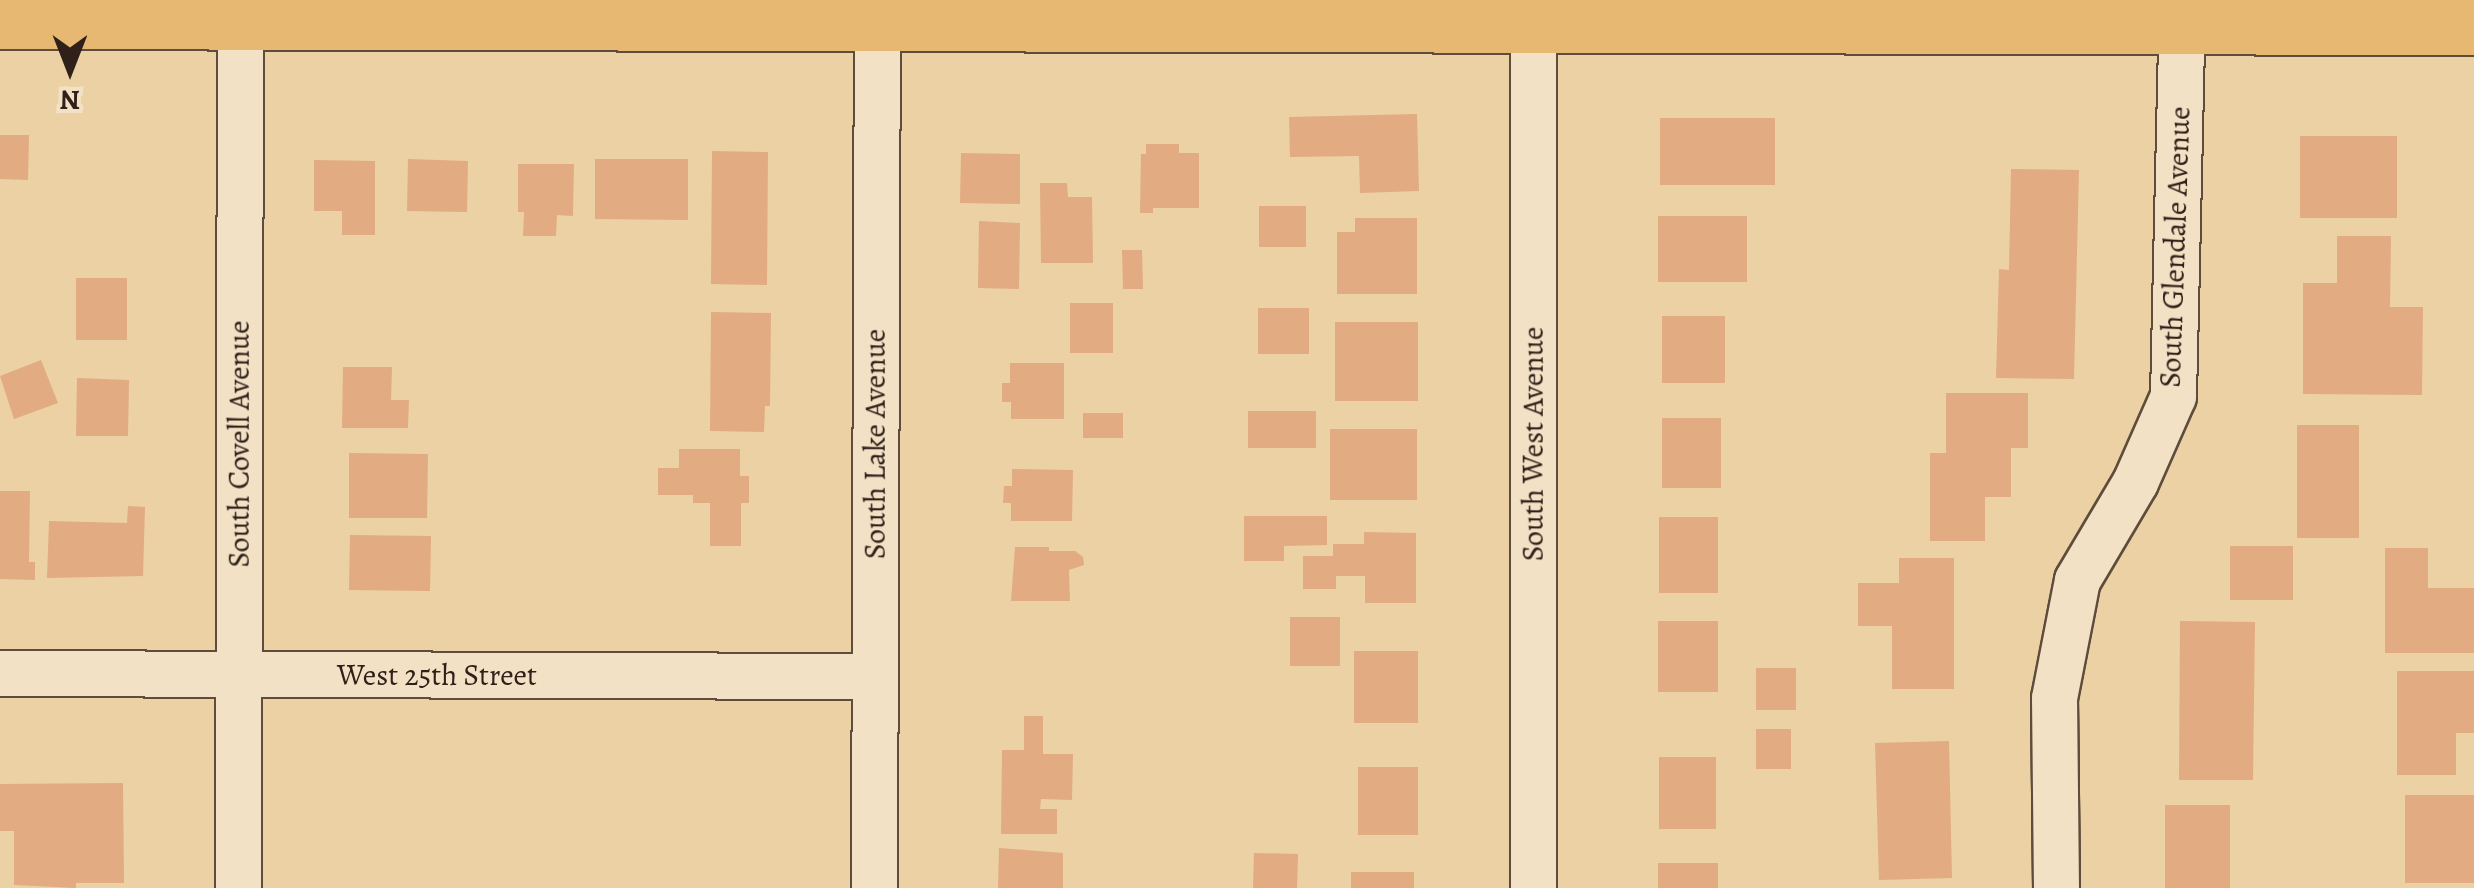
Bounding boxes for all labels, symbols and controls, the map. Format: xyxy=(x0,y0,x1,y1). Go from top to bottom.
north arrow xyxy=(20,20,120,120)
text: N xyxy=(60,81,80,119)
street label: South Glendale Avenue xyxy=(2152,106,2198,388)
street label: South Covell Avenue xyxy=(221,320,257,568)
street label: South West Avenue xyxy=(1515,327,1551,561)
street label: South Lake Avenue xyxy=(857,329,893,559)
street label: West 25th Street xyxy=(337,657,537,693)

